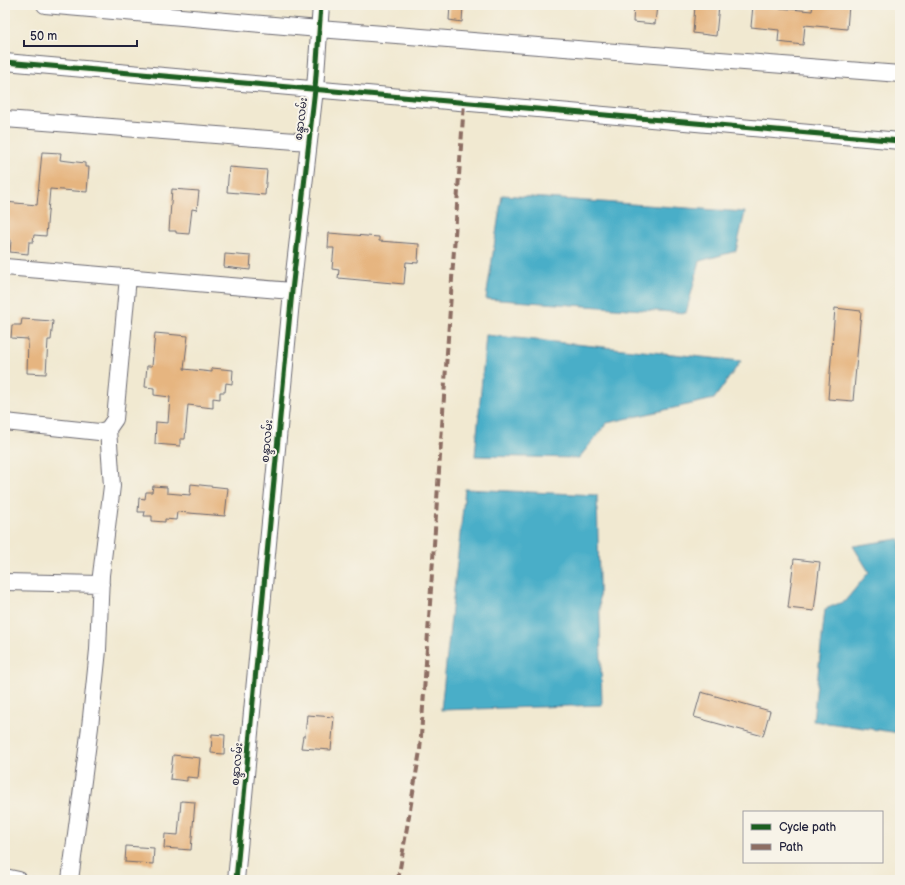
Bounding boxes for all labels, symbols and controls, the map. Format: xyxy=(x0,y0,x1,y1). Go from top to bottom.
scale bar xyxy=(24,22,137,48)
text: 50 m xyxy=(30,29,57,44)
street label: စန္ဒာလမ်း xyxy=(291,97,312,141)
street label: စန္ဒာလမ်း xyxy=(258,419,278,463)
street label: စန္ဒာလမ်း xyxy=(228,742,248,786)
legend xyxy=(743,811,883,863)
text: Cycle path xyxy=(779,820,836,835)
text: Path xyxy=(779,840,804,855)

